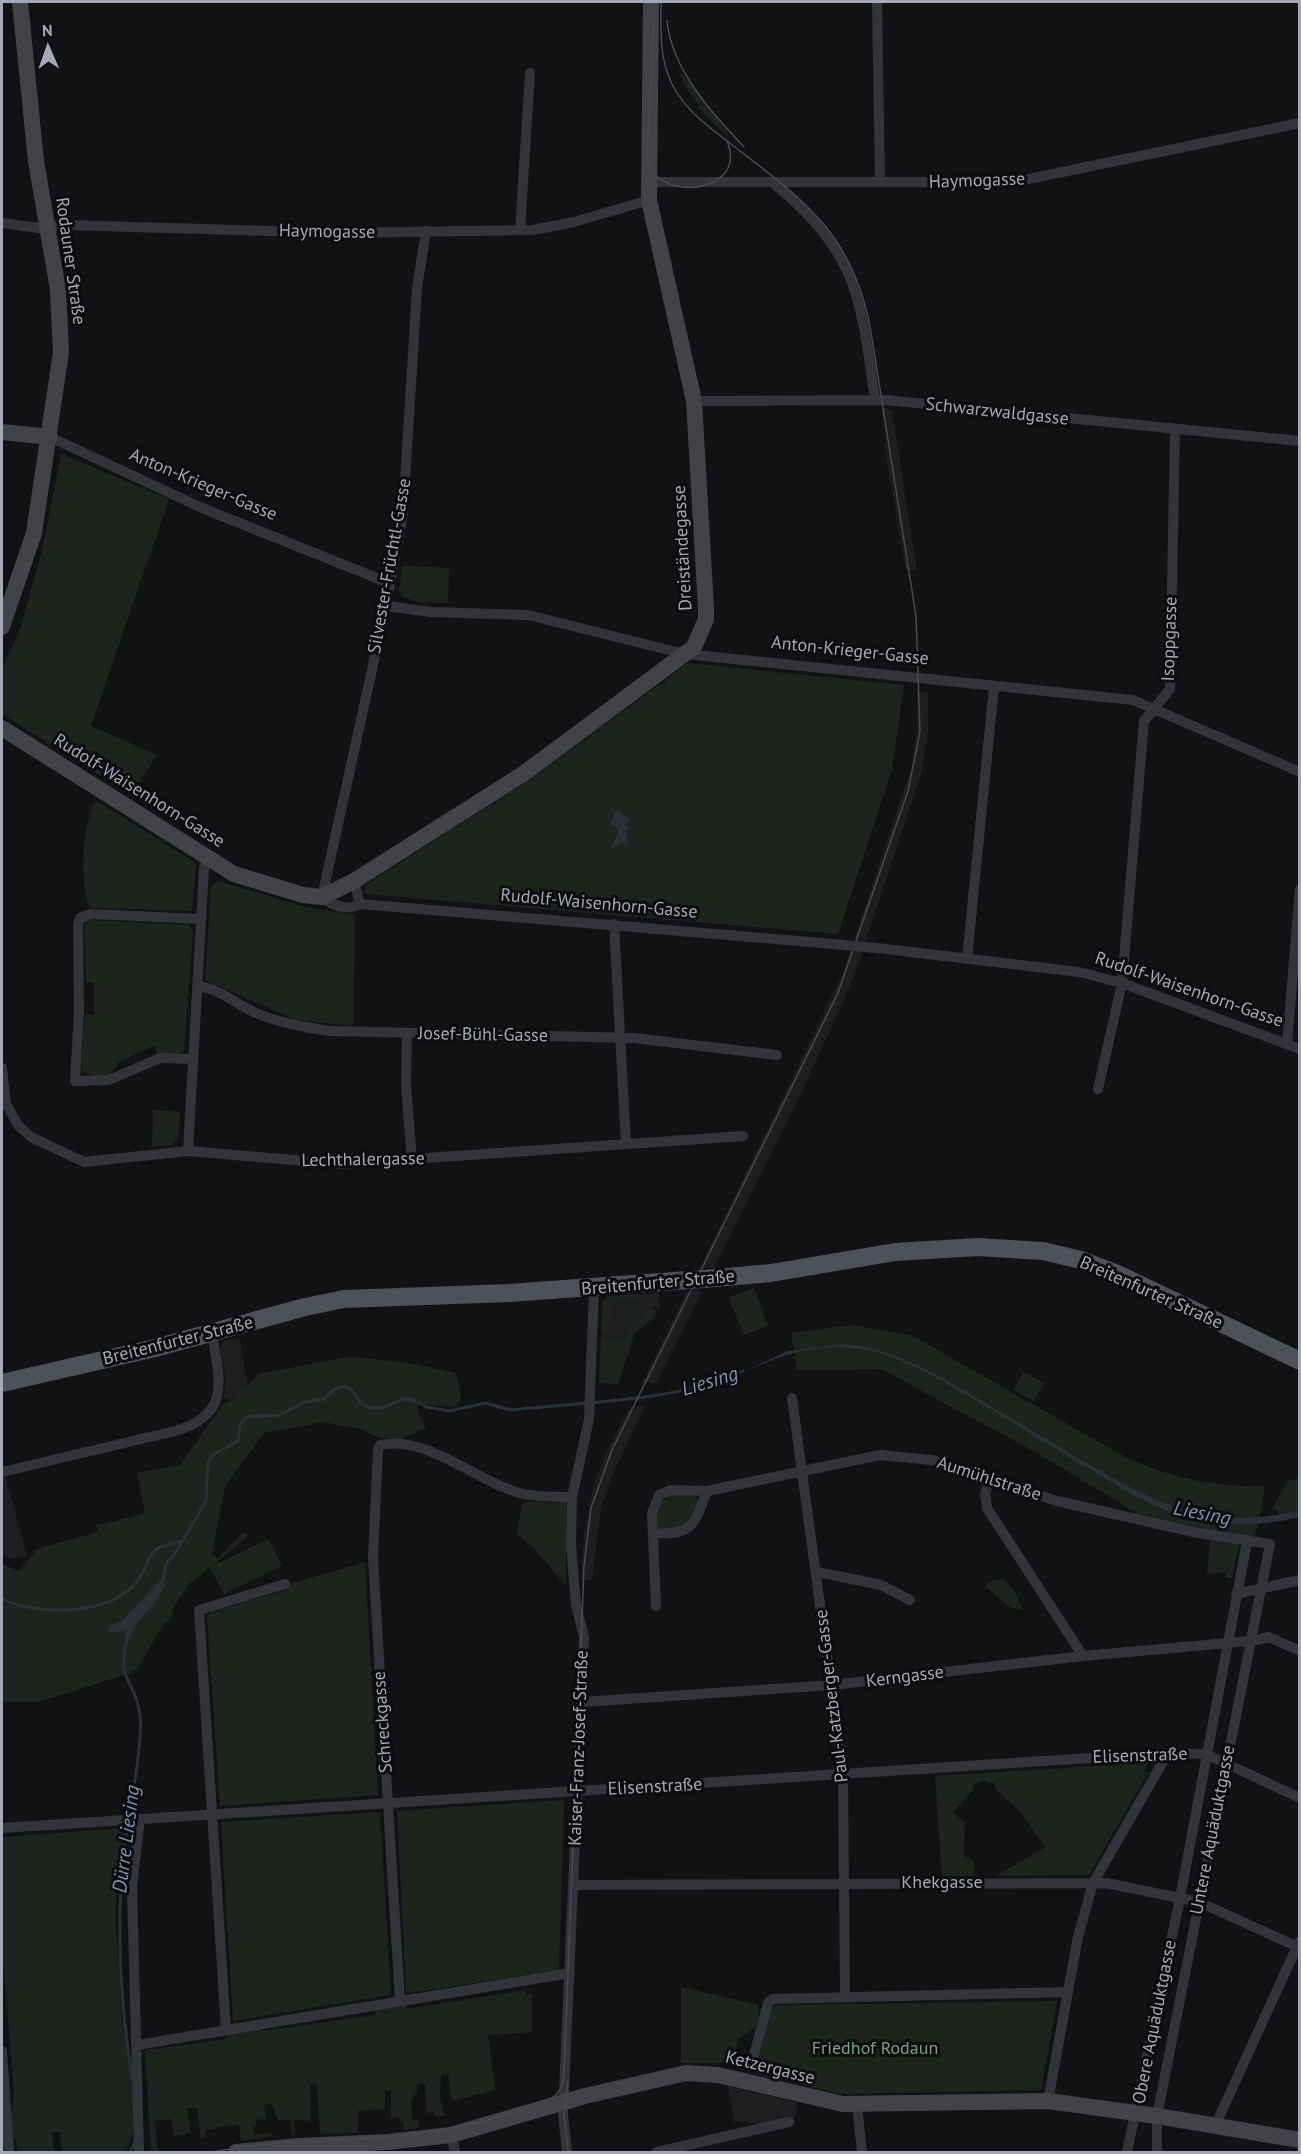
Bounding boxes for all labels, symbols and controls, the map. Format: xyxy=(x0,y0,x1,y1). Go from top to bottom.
north arrow xyxy=(18,18,78,78)
text: N xyxy=(42,20,53,40)
street label: Haymogasse xyxy=(928,169,1026,193)
street label: Rodauner Straße xyxy=(50,196,90,326)
street label: Haymogasse xyxy=(279,220,375,244)
street label: Schwarzwaldgasse xyxy=(924,394,1070,430)
street label: Anton-Krieger-Gasse xyxy=(126,444,280,526)
street label: Silvester-Früchtl-Gasse xyxy=(364,477,416,655)
street label: Dreiständegasse xyxy=(669,485,697,611)
street label: Isoppgasse xyxy=(1158,596,1182,682)
street label: Anton-Krieger-Gasse xyxy=(770,632,930,670)
street label: Rudolf-Waisenhorn-Gasse xyxy=(49,729,229,853)
street label: Rudolf-Waisenhorn-Gasse xyxy=(500,885,698,923)
street label: Rudolf-Waisenhorn-Gasse xyxy=(1092,948,1286,1032)
street label: Josef-Bühl-Gasse xyxy=(418,1023,548,1047)
street label: Lechthalergasse xyxy=(301,1148,425,1172)
street label: Breitenfurter Straße xyxy=(1076,1252,1226,1334)
street label: Breitenfurter Straße xyxy=(580,1266,736,1300)
street label: Breitenfurter Straße xyxy=(101,1312,255,1370)
water label: Liesing xyxy=(679,1362,741,1402)
street label: Aumühlstraße xyxy=(934,1452,1044,1506)
water label: Liesing xyxy=(1171,1497,1233,1531)
street label: Paul-Katzberger-Gasse xyxy=(811,1608,853,1784)
street label: Kaiser-Franz-Josef-Straße xyxy=(565,1650,593,1846)
street label: Kerngasse xyxy=(865,1662,945,1692)
street label: Schreckgasse xyxy=(369,1670,397,1774)
street label: Untere Aquäduktgasse xyxy=(1186,1743,1240,1917)
street label: Elisenstraße xyxy=(1092,1744,1188,1768)
street label: Elisenstraße xyxy=(607,1774,703,1800)
water label: Dürre Liesing xyxy=(108,1784,146,1894)
street label: Khekgasse xyxy=(901,1872,983,1894)
street label: Obere Aquäduktgasse xyxy=(1128,1938,1182,2106)
park label: Friedhof Rodaun xyxy=(812,2038,938,2060)
street label: Ketzergasse xyxy=(723,2046,817,2090)

